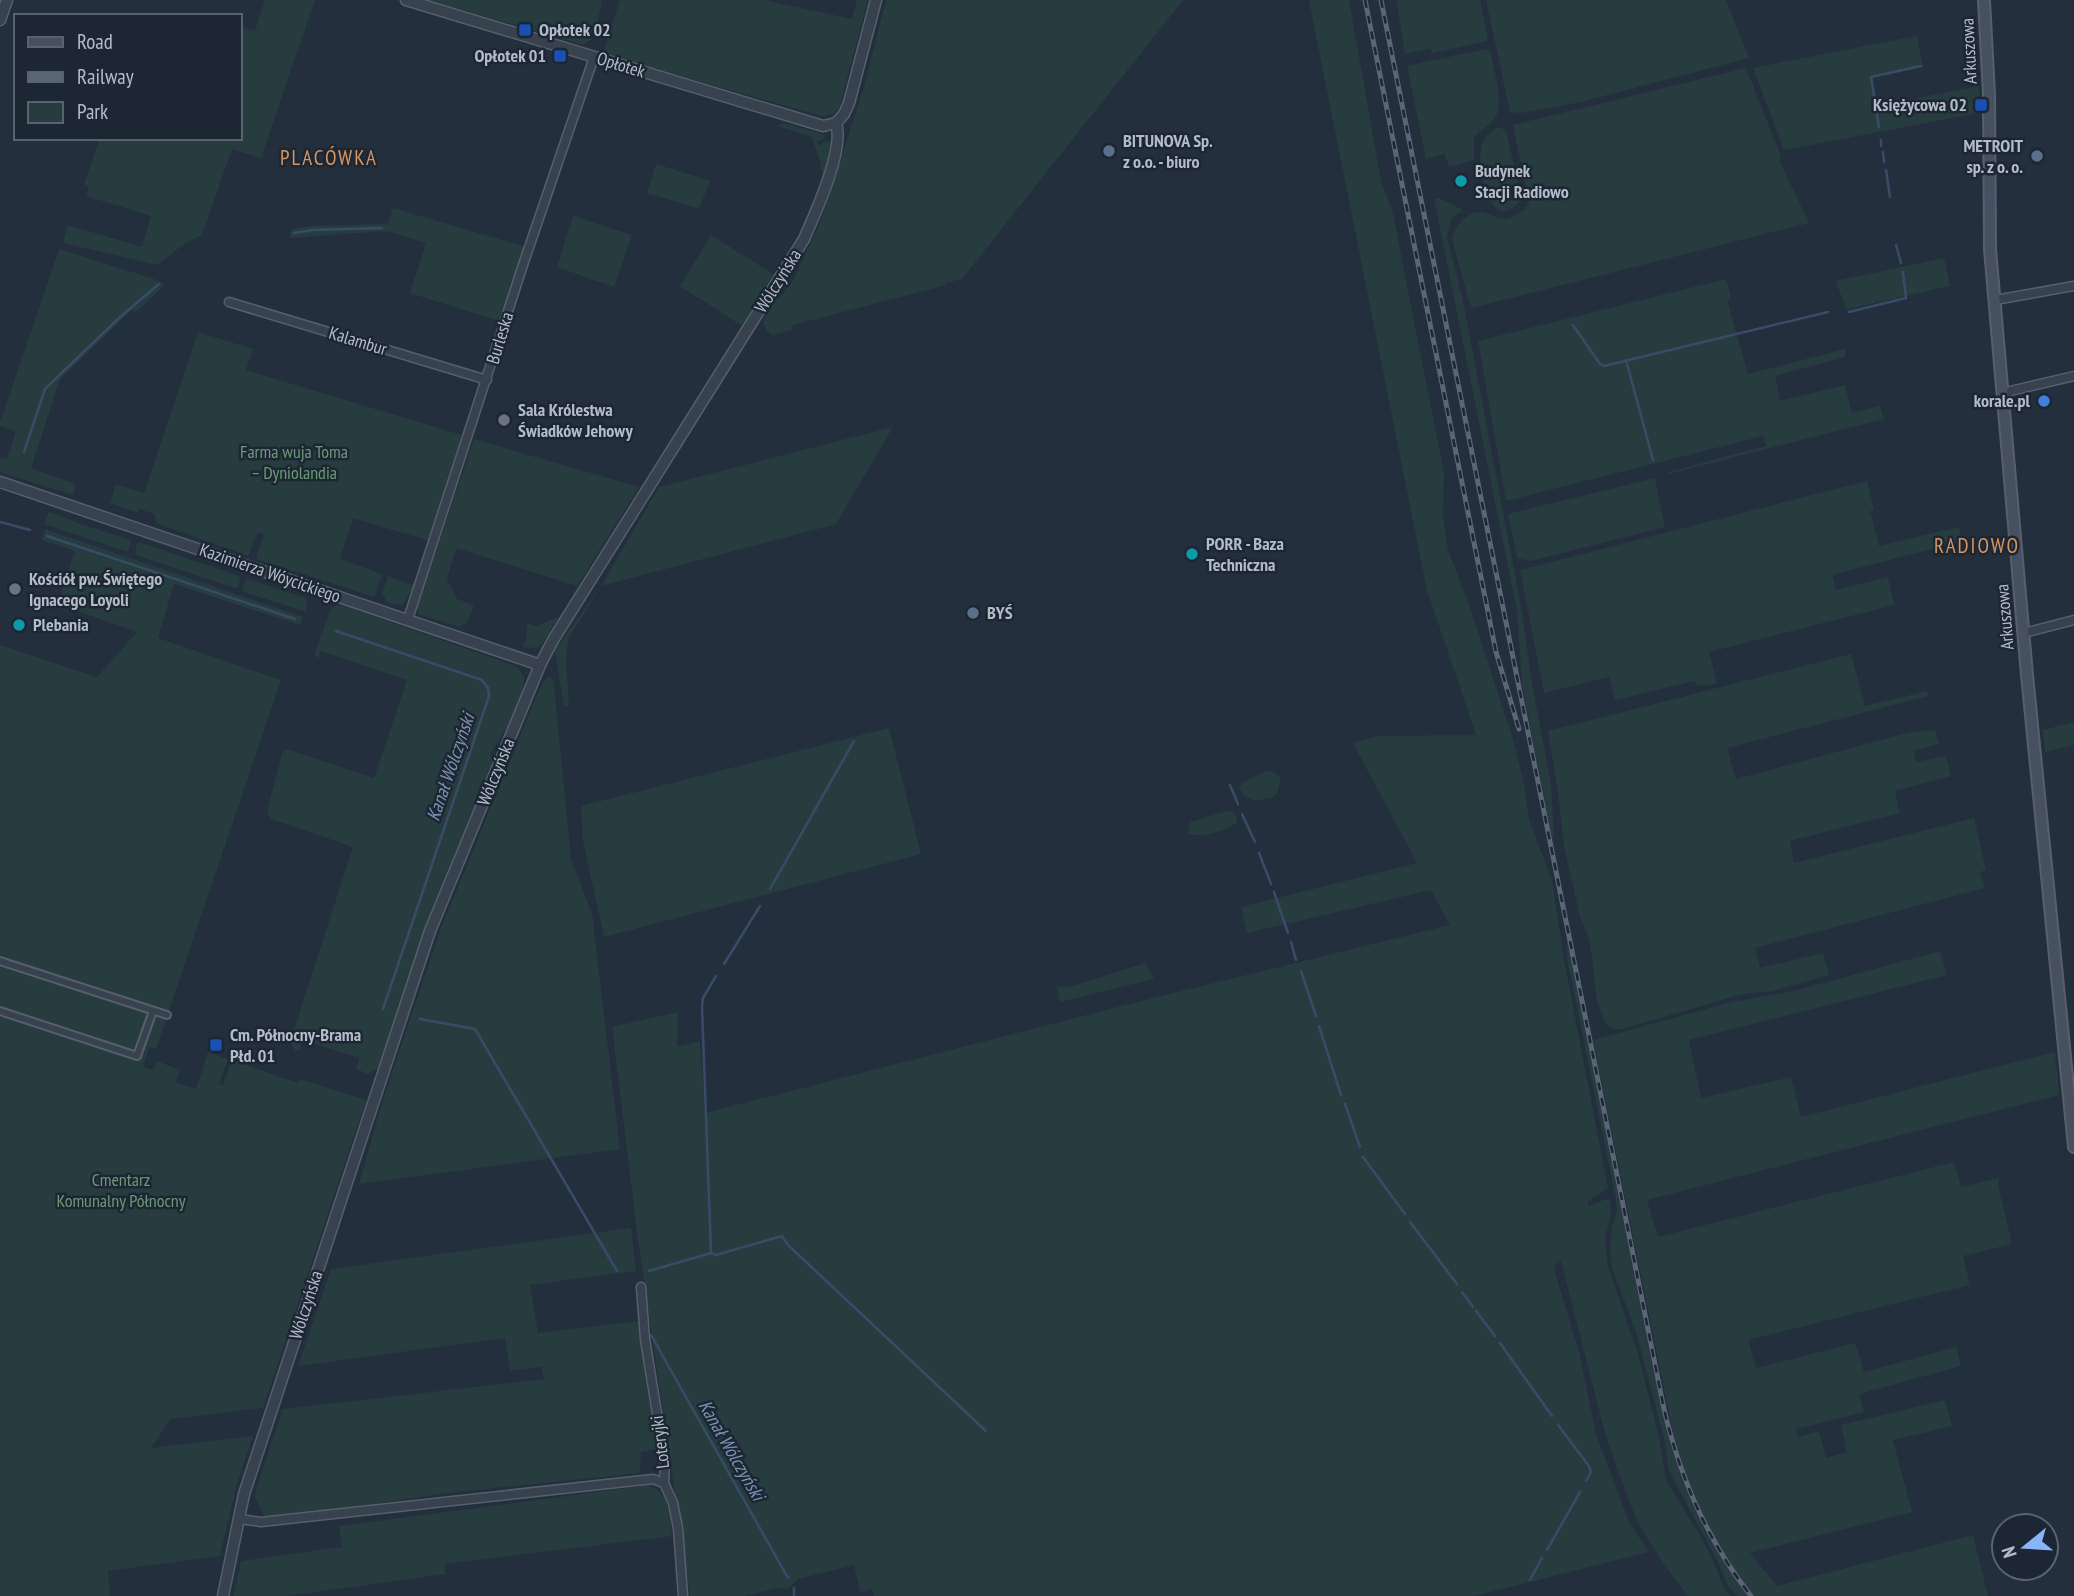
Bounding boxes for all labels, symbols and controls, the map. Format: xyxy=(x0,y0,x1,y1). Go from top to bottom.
legend xyxy=(14,14,242,140)
street label: Arkuszowa xyxy=(1955,17,1982,85)
place label: Opłotek 02 xyxy=(539,18,611,41)
marker: Opłotek 02 xyxy=(517,22,533,38)
text: Road xyxy=(77,28,113,55)
place label: Opłotek 01 xyxy=(474,44,546,67)
street label: Opłotek xyxy=(594,46,648,83)
marker: Opłotek 01 xyxy=(552,48,568,64)
text: Railway xyxy=(77,63,134,90)
place label: Księżycowa 02 xyxy=(1873,93,1967,116)
marker: Księżycowa 02 xyxy=(1973,97,1989,113)
text: Park xyxy=(77,98,108,125)
place label: BITUNOVA Sp. z o.o. - biuro xyxy=(1123,129,1213,173)
place label: METROIT sp. z o. o. xyxy=(1963,134,2023,178)
marker: BITUNOVA Sp. z o.o. - biuro xyxy=(1101,143,1117,159)
district label: PLACÓWKA xyxy=(280,144,378,171)
marker: METROIT sp. z o. o. xyxy=(2029,148,2045,164)
place label: Budynek Stacji Radiowo xyxy=(1475,159,1569,203)
marker: Budynek Stacji Radiowo xyxy=(1453,173,1469,189)
street label: Wólczyńska xyxy=(749,245,806,317)
street label: Burleska xyxy=(481,309,518,367)
street label: Kalambur xyxy=(326,321,390,360)
place label: korale.pl xyxy=(1974,389,2031,412)
marker: korale.pl xyxy=(2036,393,2052,409)
place label: Sala Królestwa Świadków Jehowy xyxy=(518,398,634,442)
marker: Sala Królestwa Świadków Jehowy xyxy=(496,412,512,428)
park label: Farma wuja Toma – Dyniolandia xyxy=(240,440,348,484)
place label: PORR - Baza Techniczna xyxy=(1206,532,1284,576)
district label: RADIOWO xyxy=(1934,532,2020,559)
street label: Kazimierza Wóycickiego xyxy=(197,538,344,607)
marker: PORR - Baza Techniczna xyxy=(1184,546,1200,562)
place label: Kościół pw. Świętego Ignacego Loyoli xyxy=(29,567,162,611)
marker: Kościół pw. Świętego Ignacego Loyoli xyxy=(7,581,23,597)
street label: Arkuszowa xyxy=(1990,583,2019,651)
place label: BYŚ xyxy=(987,601,1013,624)
marker: BYŚ xyxy=(965,605,981,621)
place label: Plebania xyxy=(33,613,89,636)
marker: Plebania xyxy=(11,617,27,633)
water label: Kanał Wólczyński xyxy=(420,707,481,824)
street label: Wólczyńska xyxy=(472,735,519,809)
place label: Cm. Północny-Brama Płd. 01 xyxy=(230,1023,361,1067)
marker: Cm. Północny-Brama Płd. 01 xyxy=(208,1037,224,1053)
park label: Cmentarz Komunalny Północny xyxy=(56,1168,186,1212)
street label: Wólczyńska xyxy=(284,1268,327,1342)
water label: Kanał Wólczyński xyxy=(694,1395,772,1507)
street label: Loteryjki xyxy=(645,1414,674,1470)
north arrow xyxy=(1990,1512,2060,1582)
text: N xyxy=(1996,1544,2022,1561)

